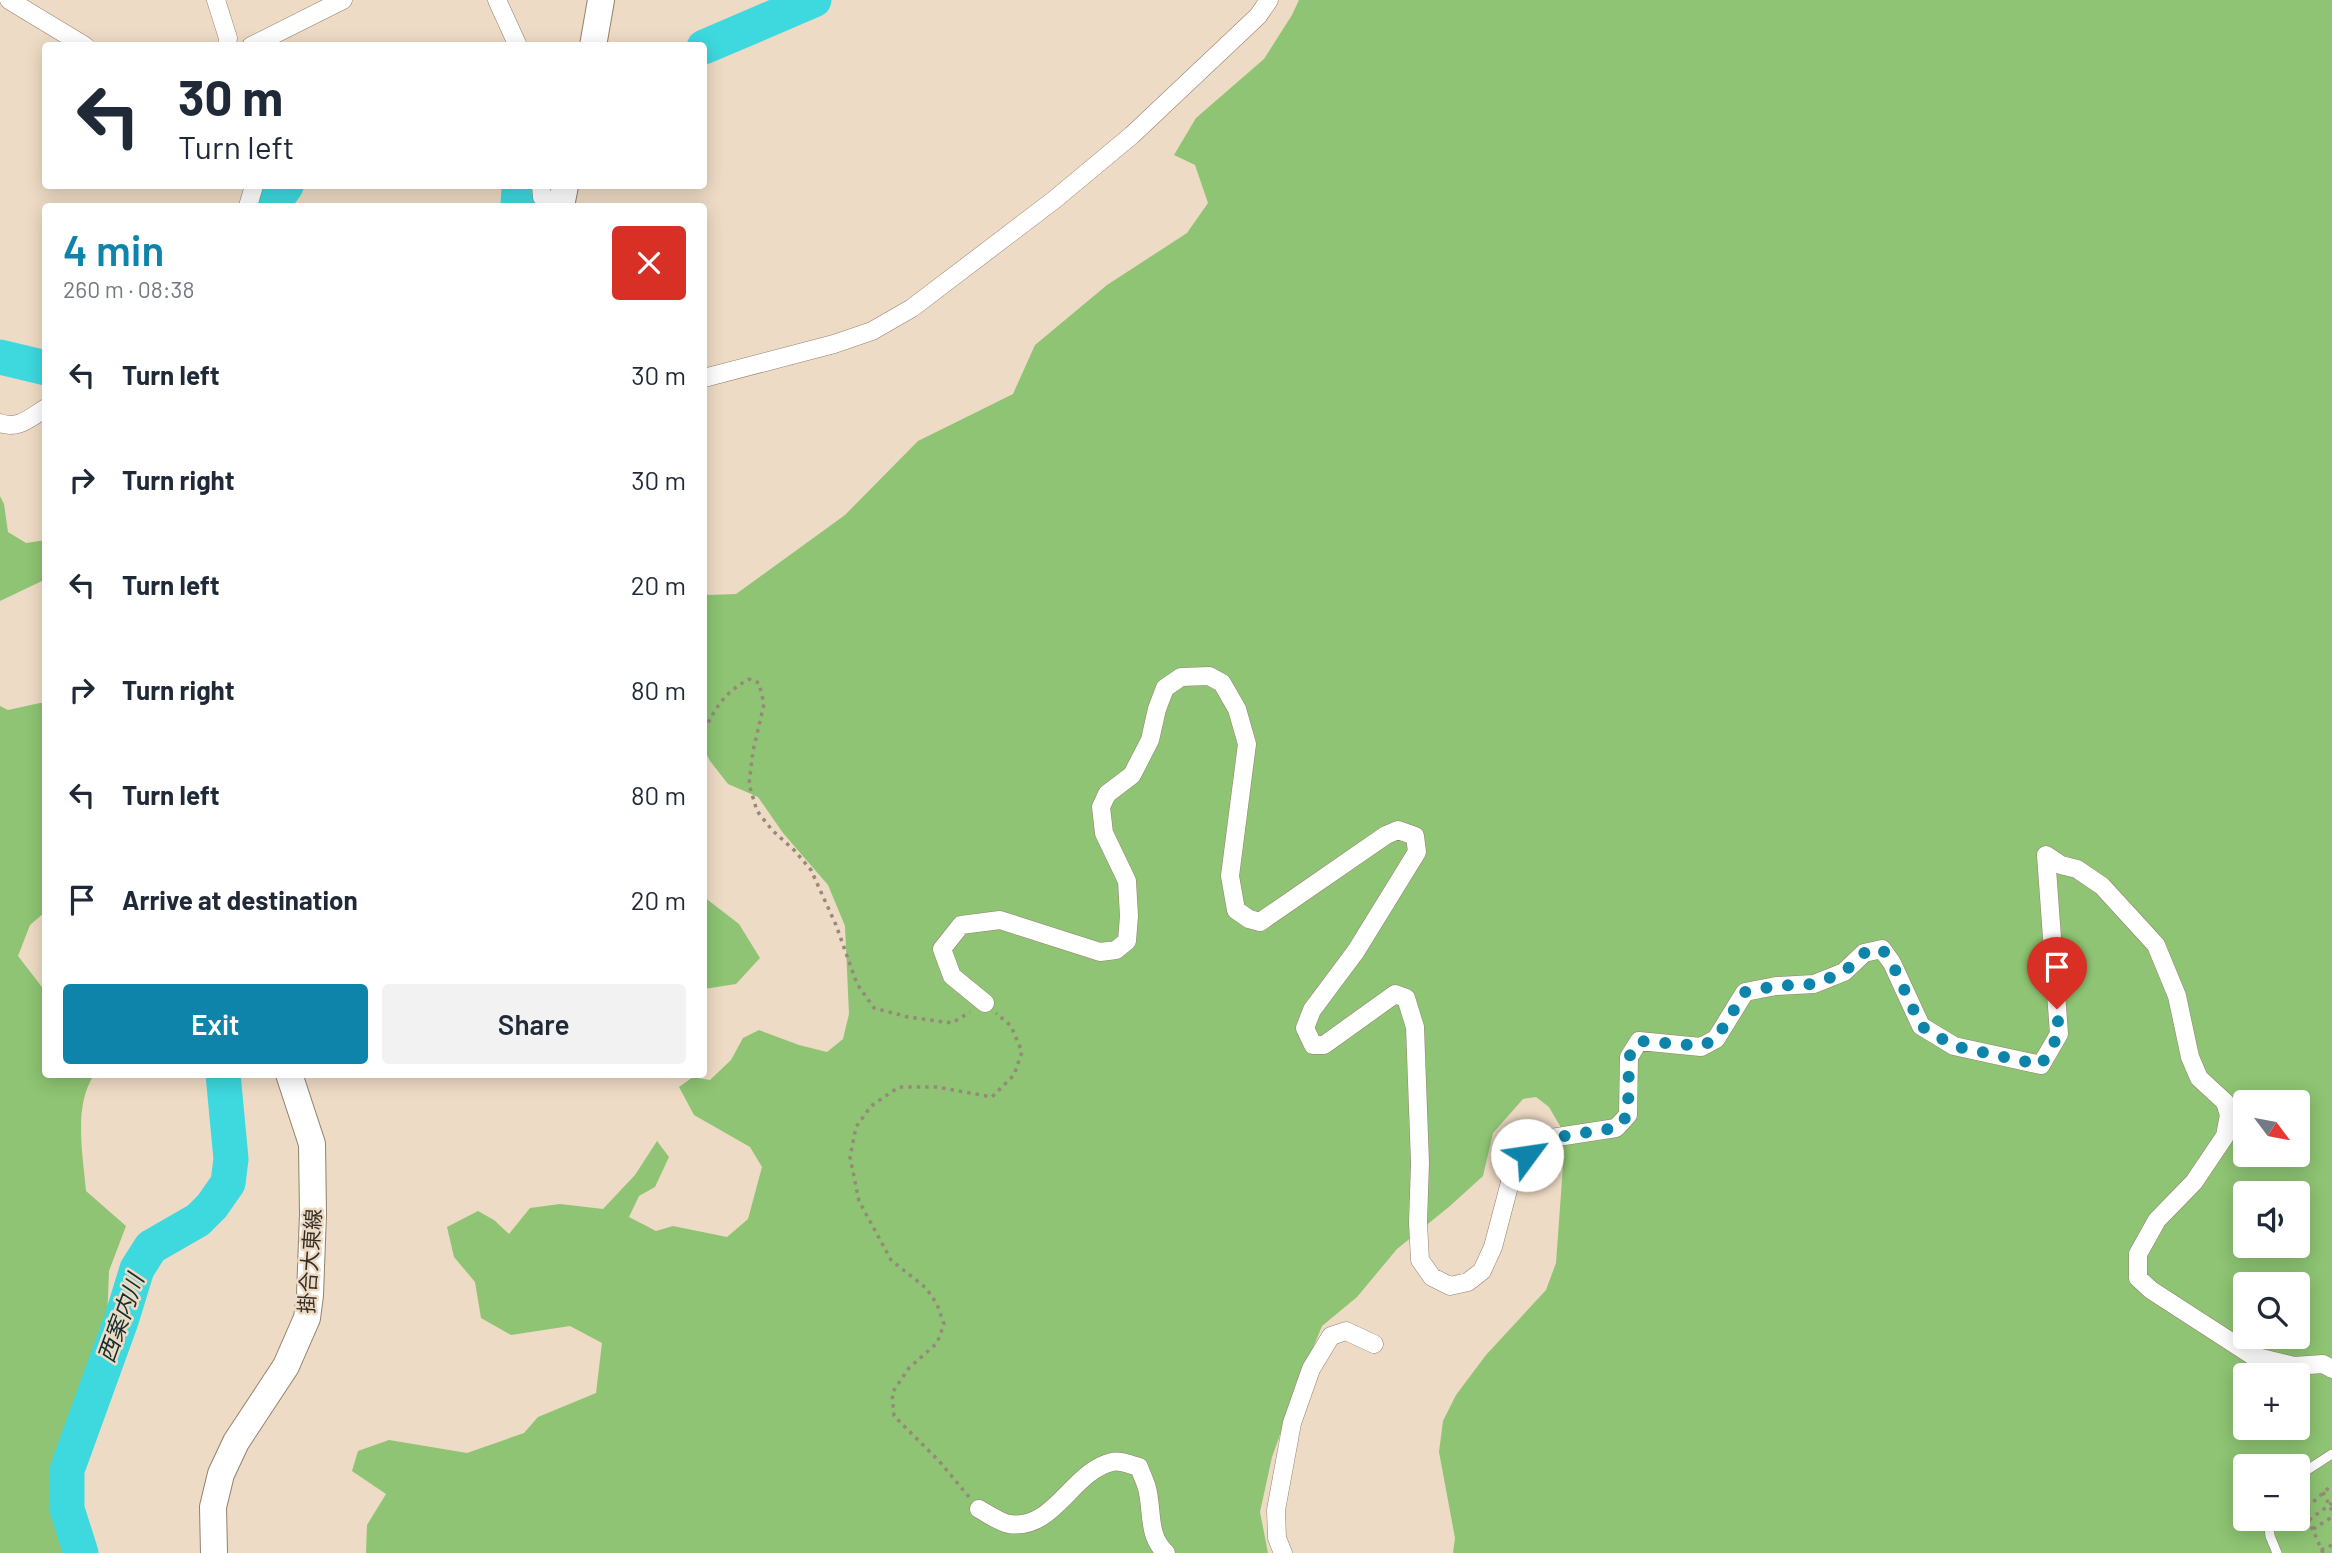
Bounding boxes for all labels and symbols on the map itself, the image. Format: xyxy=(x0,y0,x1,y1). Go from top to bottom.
pin xyxy=(2027,937,2087,1009)
north arrow xyxy=(2233,1090,2310,1167)
position arrow xyxy=(1490,1118,1564,1192)
street label: 掛合大東線 xyxy=(293,1208,325,1314)
water label: 西案内川 xyxy=(91,1267,150,1366)

